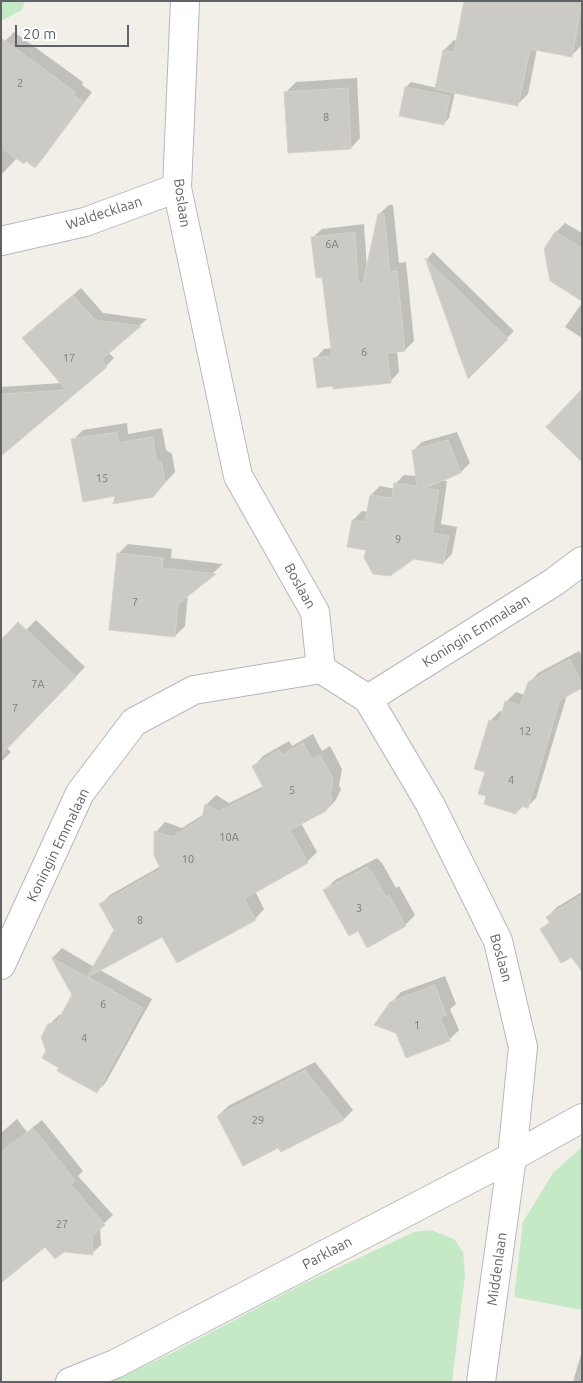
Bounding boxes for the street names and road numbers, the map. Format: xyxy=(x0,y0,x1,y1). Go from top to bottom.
street label: Boslaan xyxy=(170,177,194,229)
street label: Waldecklaan xyxy=(64,193,144,233)
street label: Boslaan xyxy=(281,560,319,612)
street label: Koningin Emmalaan xyxy=(419,591,533,671)
street label: Koningin Emmalaan xyxy=(23,786,93,904)
street label: Boslaan xyxy=(486,932,516,984)
street label: Middenlaan xyxy=(484,1231,510,1307)
street label: Parklaan xyxy=(299,1233,355,1273)

